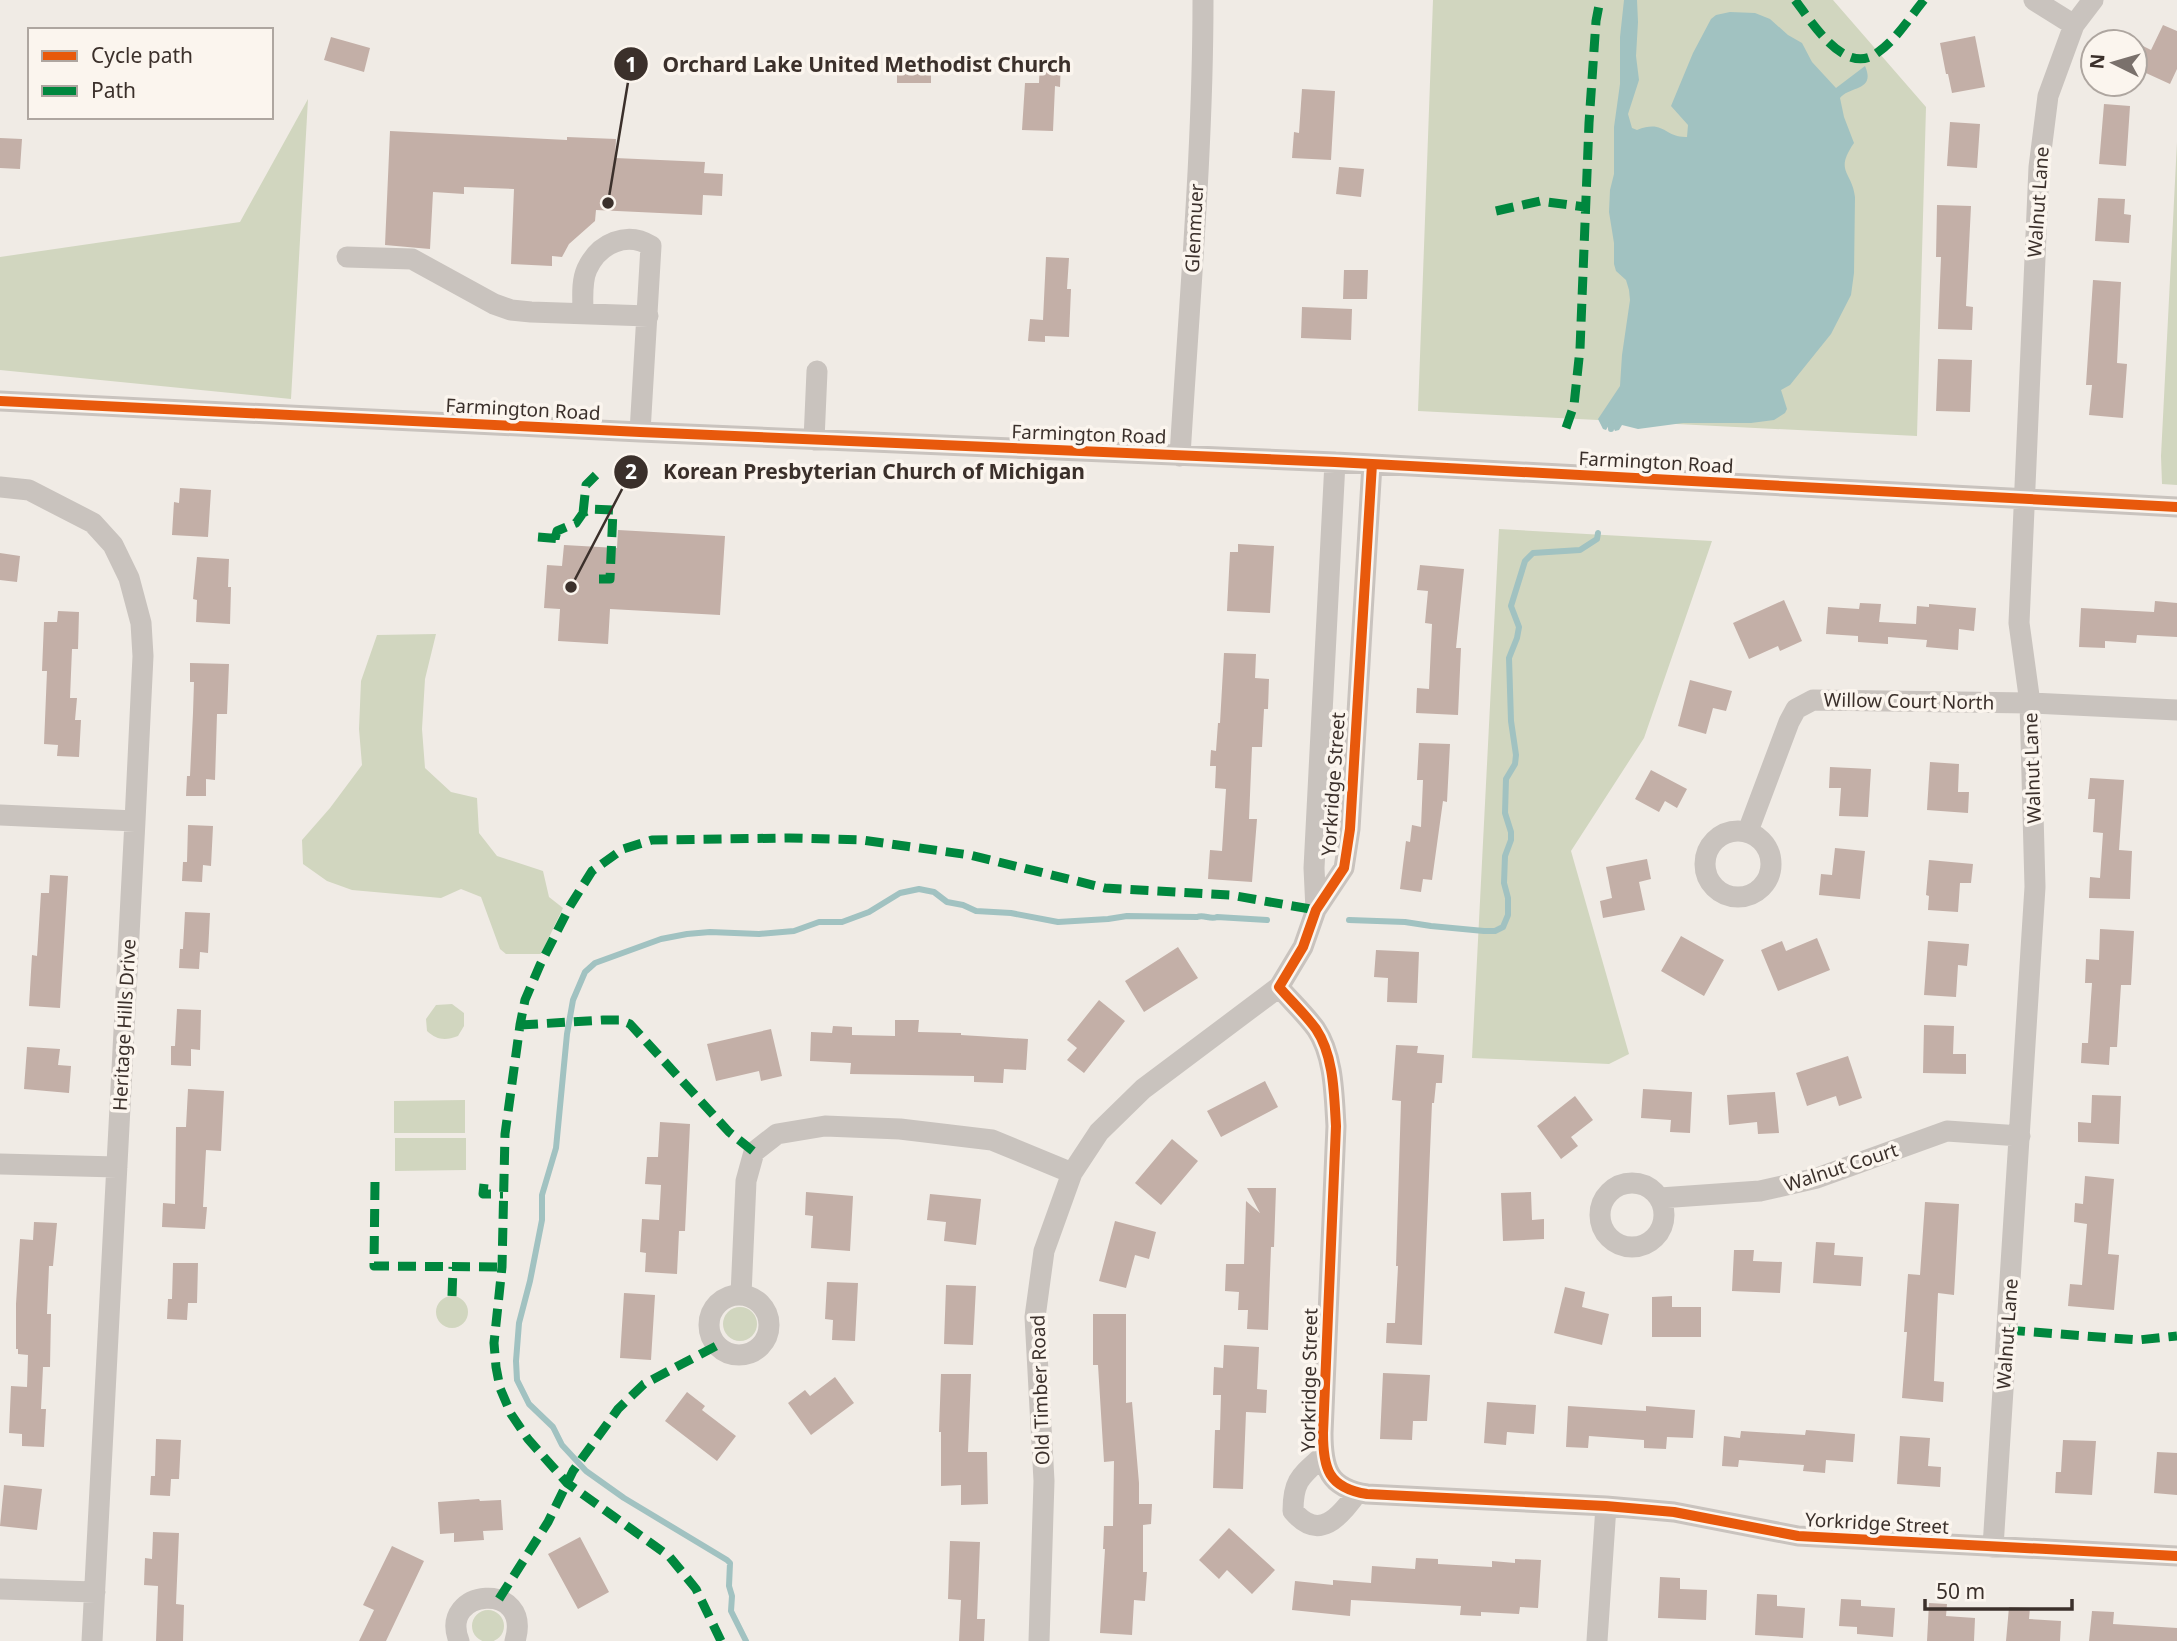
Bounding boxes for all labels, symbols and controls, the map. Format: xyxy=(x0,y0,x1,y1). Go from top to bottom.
legend xyxy=(28,28,273,119)
north arrow xyxy=(2079,28,2149,98)
text: Cycle path xyxy=(91,41,193,69)
callout: Orchard Lake United Methodist Church xyxy=(613,43,1085,85)
text: 1 xyxy=(625,50,637,78)
text: Orchard Lake United Methodist Church xyxy=(663,50,1072,78)
text: N xyxy=(2083,53,2111,70)
text: Path xyxy=(91,76,136,104)
street label: Walnut Lane xyxy=(2021,146,2055,258)
street label: Glenmuer xyxy=(1179,183,1209,273)
street label: Farmington Road xyxy=(445,392,601,426)
street label: Farmington Road xyxy=(1011,418,1167,450)
street label: Farmington Road xyxy=(1578,445,1734,479)
callout: Korean Presbyterian Church of Michigan xyxy=(614,451,1099,493)
text: 2 xyxy=(625,457,637,485)
text: Korean Presbyterian Church of Michigan xyxy=(663,457,1085,485)
street label: Willow Court North xyxy=(1823,687,1995,715)
street label: Yorkridge Street xyxy=(1315,711,1351,857)
street label: Walnut Lane xyxy=(2017,712,2047,824)
street label: Heritage Hills Drive xyxy=(107,938,141,1112)
street label: Walnut Court xyxy=(1781,1136,1901,1198)
street label: Walnut Lane xyxy=(1990,1278,2024,1390)
street label: Yorkridge Street xyxy=(1295,1308,1323,1452)
street label: Old Timber Road xyxy=(1024,1314,1056,1466)
street label: Yorkridge Street xyxy=(1804,1506,1950,1540)
scale bar xyxy=(1925,1568,2072,1612)
text: 50 m xyxy=(1936,1577,1985,1605)

